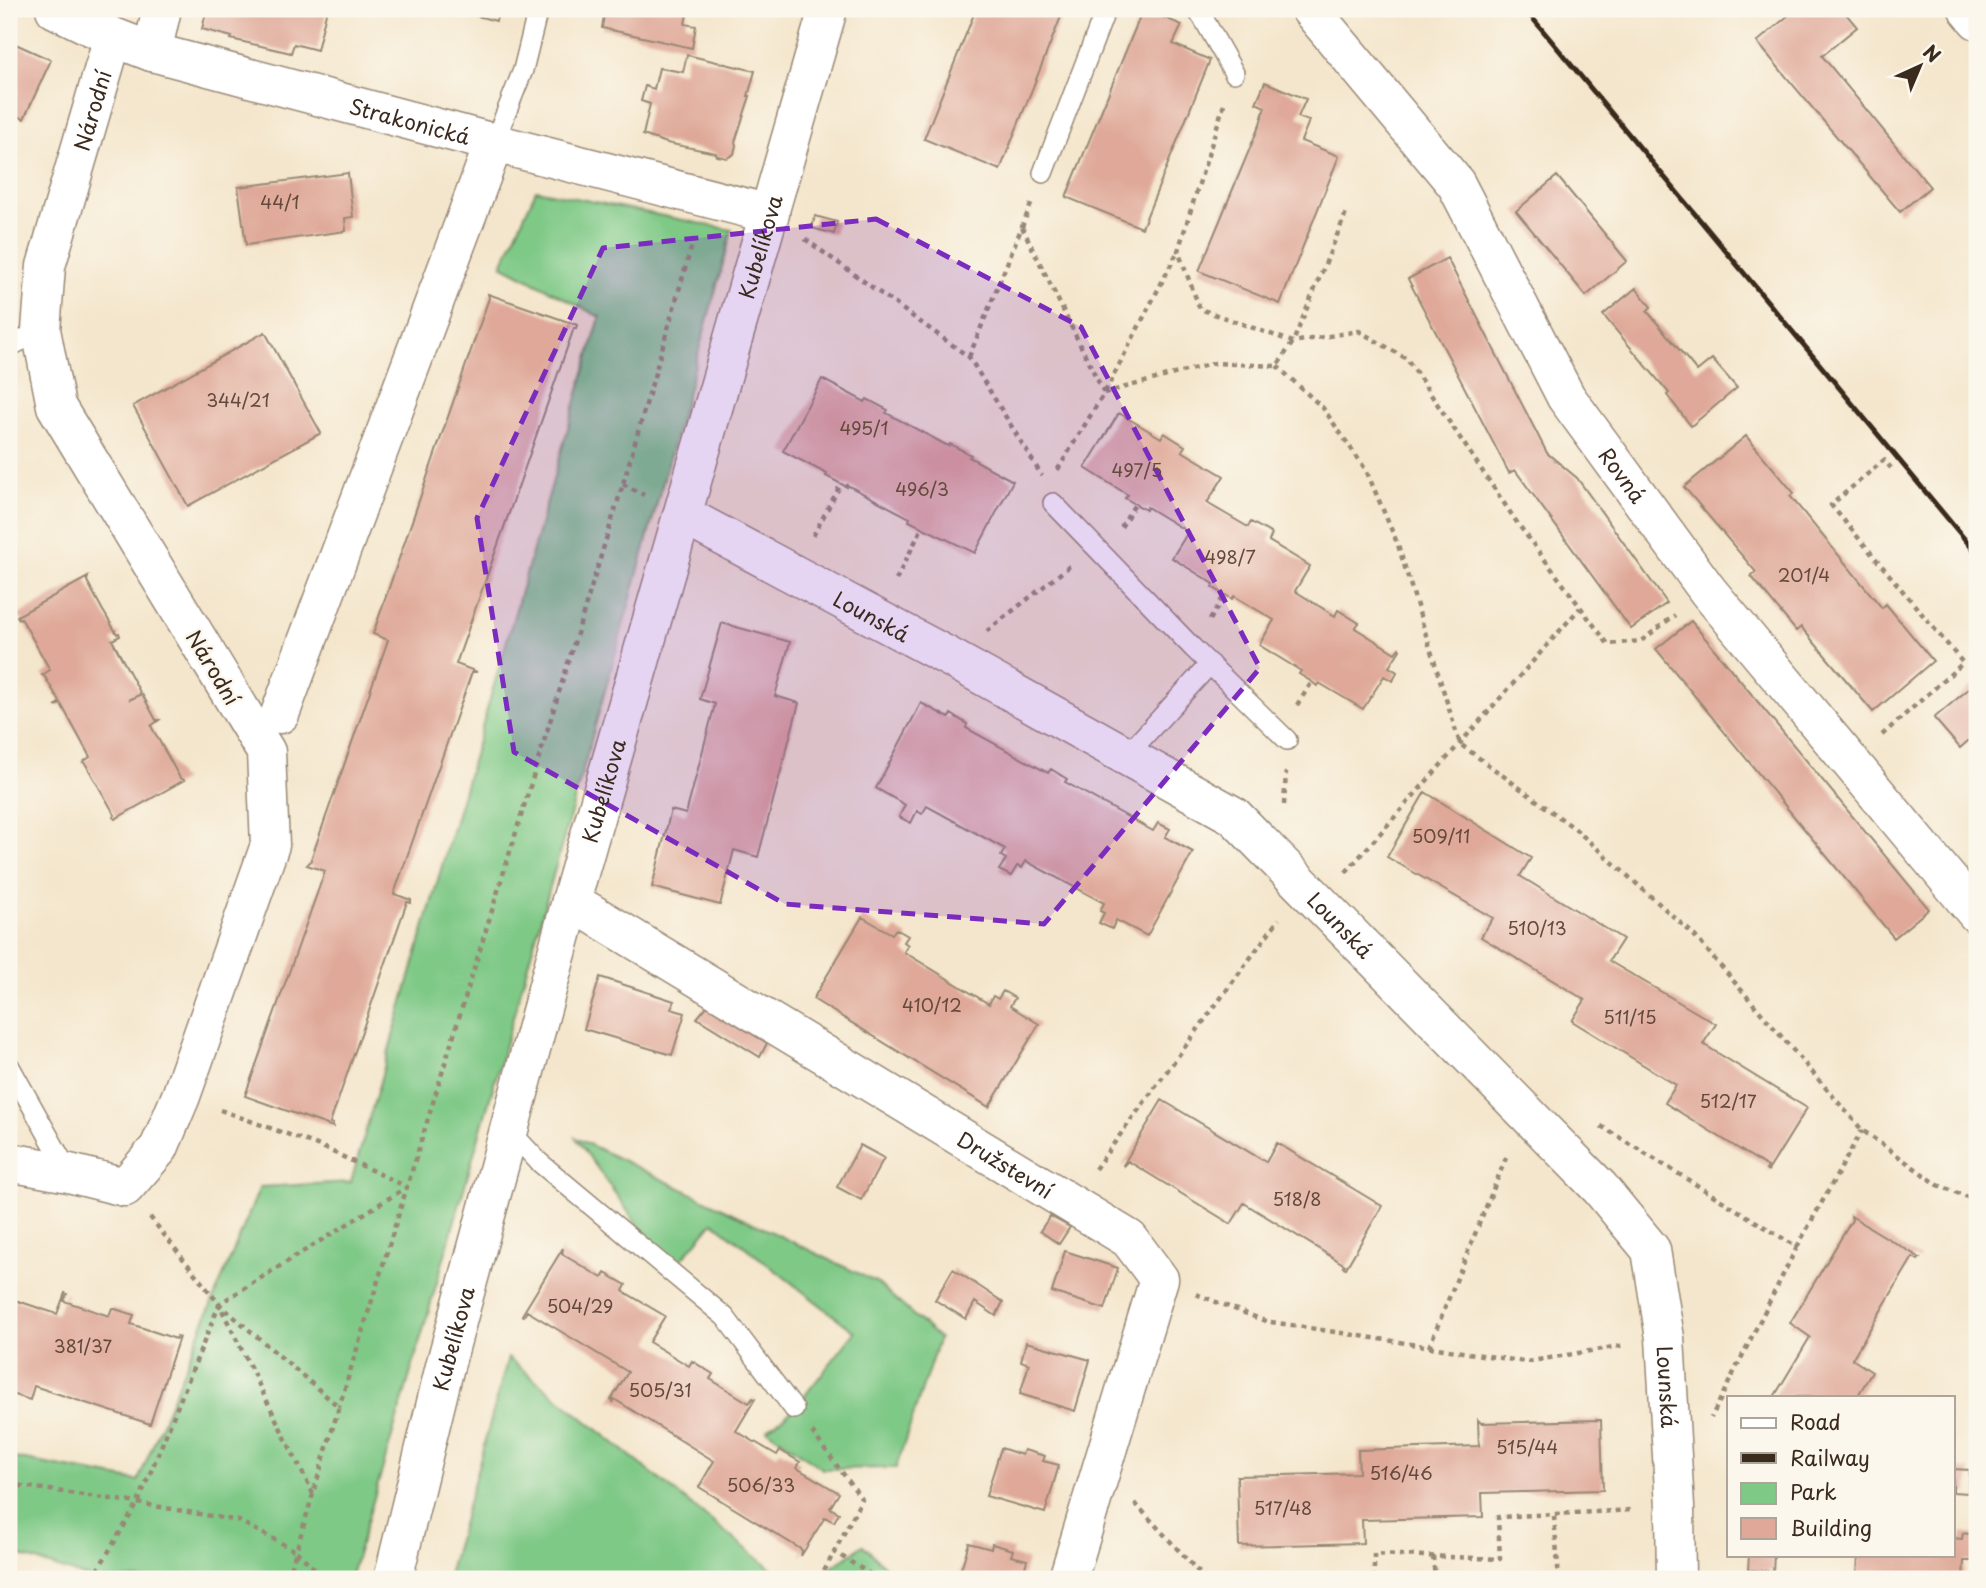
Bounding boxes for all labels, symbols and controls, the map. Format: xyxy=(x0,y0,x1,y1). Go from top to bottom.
north arrow xyxy=(1884,32,1954,102)
text: N xyxy=(1917,38,1948,68)
street label: Národní xyxy=(65,66,119,154)
street label: Strakonická xyxy=(346,89,474,152)
house number: 44/1 xyxy=(260,188,300,215)
street label: Kubelíkova xyxy=(729,191,790,302)
house number: 344/21 xyxy=(206,386,270,413)
house number: 495/1 xyxy=(839,414,889,441)
street label: Rovná xyxy=(1592,440,1655,510)
house number: 497/5 xyxy=(1112,456,1162,483)
house number: 496/3 xyxy=(895,475,949,502)
house number: 498/7 xyxy=(1204,543,1256,570)
house number: 201/4 xyxy=(1778,561,1830,588)
street label: Lounská xyxy=(828,582,916,649)
street label: Národní xyxy=(179,623,249,711)
street label: Kubelíkova xyxy=(573,735,633,846)
house number: 509/11 xyxy=(1412,822,1470,849)
street label: Lounská xyxy=(1300,884,1381,965)
house number: 510/13 xyxy=(1507,914,1567,941)
house number: 410/12 xyxy=(902,991,962,1018)
house number: 511/15 xyxy=(1603,1003,1657,1030)
house number: 512/17 xyxy=(1699,1087,1757,1114)
street label: Družstevní xyxy=(951,1123,1060,1206)
house number: 518/8 xyxy=(1272,1185,1322,1212)
street label: Kubelíkova xyxy=(424,1282,482,1394)
house number: 504/29 xyxy=(547,1292,613,1319)
house number: 381/37 xyxy=(54,1332,113,1359)
street label: Lounská xyxy=(1649,1345,1686,1429)
house number: 505/31 xyxy=(628,1376,692,1403)
legend xyxy=(1727,1396,1954,1556)
text: Road xyxy=(1790,1405,1841,1437)
house number: 515/44 xyxy=(1496,1433,1558,1460)
text: Railway xyxy=(1790,1441,1870,1473)
house number: 516/46 xyxy=(1369,1459,1433,1486)
house number: 506/33 xyxy=(727,1471,795,1498)
text: Park xyxy=(1790,1475,1837,1507)
house number: 517/48 xyxy=(1254,1494,1312,1521)
text: Building xyxy=(1790,1511,1872,1543)

